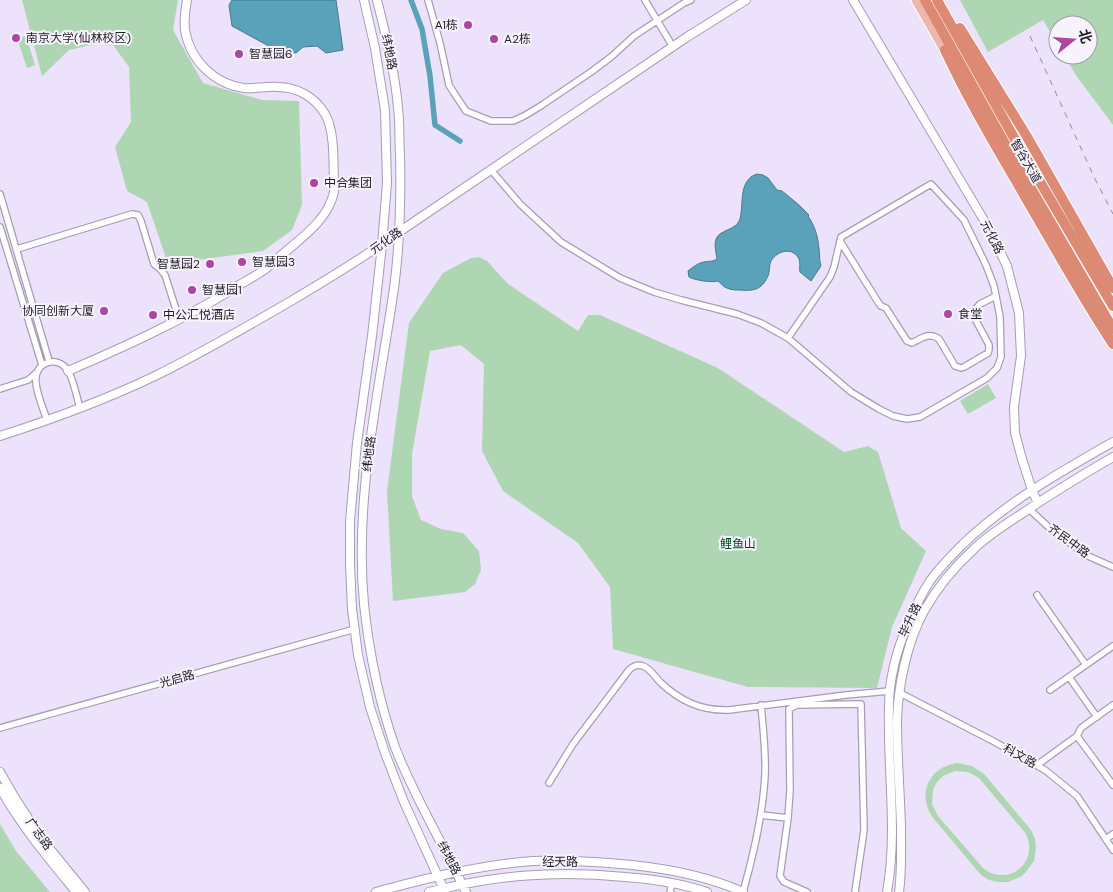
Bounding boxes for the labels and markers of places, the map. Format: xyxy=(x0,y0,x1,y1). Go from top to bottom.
place label: A1栋 xyxy=(435,17,458,33)
marker: A1栋 xyxy=(462,19,474,31)
place label: 南京大学(仙林校区) xyxy=(26,30,131,46)
place label: A2栋 xyxy=(504,31,531,47)
marker: 南京大学(仙林校区) xyxy=(10,32,22,44)
marker: A2栋 xyxy=(488,33,500,45)
place label: 智慧园6 xyxy=(249,46,293,62)
marker: 智慧园6 xyxy=(233,48,245,60)
place label: 中合集团 xyxy=(324,175,372,191)
marker: 中合集团 xyxy=(308,177,320,189)
place label: 智慧园3 xyxy=(252,254,295,270)
place label: 智慧园2 xyxy=(157,256,200,272)
marker: 智慧园3 xyxy=(236,256,248,268)
marker: 智慧园2 xyxy=(204,258,216,270)
place label: 智慧园1 xyxy=(202,282,242,298)
marker: 智慧园1 xyxy=(186,284,198,296)
place label: 协同创新大厦 xyxy=(22,303,94,319)
marker: 协同创新大厦 xyxy=(98,305,110,317)
place label: 食堂 xyxy=(958,306,982,322)
place label: 中公汇悦酒店 xyxy=(163,307,235,323)
marker: 食堂 xyxy=(942,308,954,320)
marker: 中公汇悦酒店 xyxy=(147,309,159,321)

